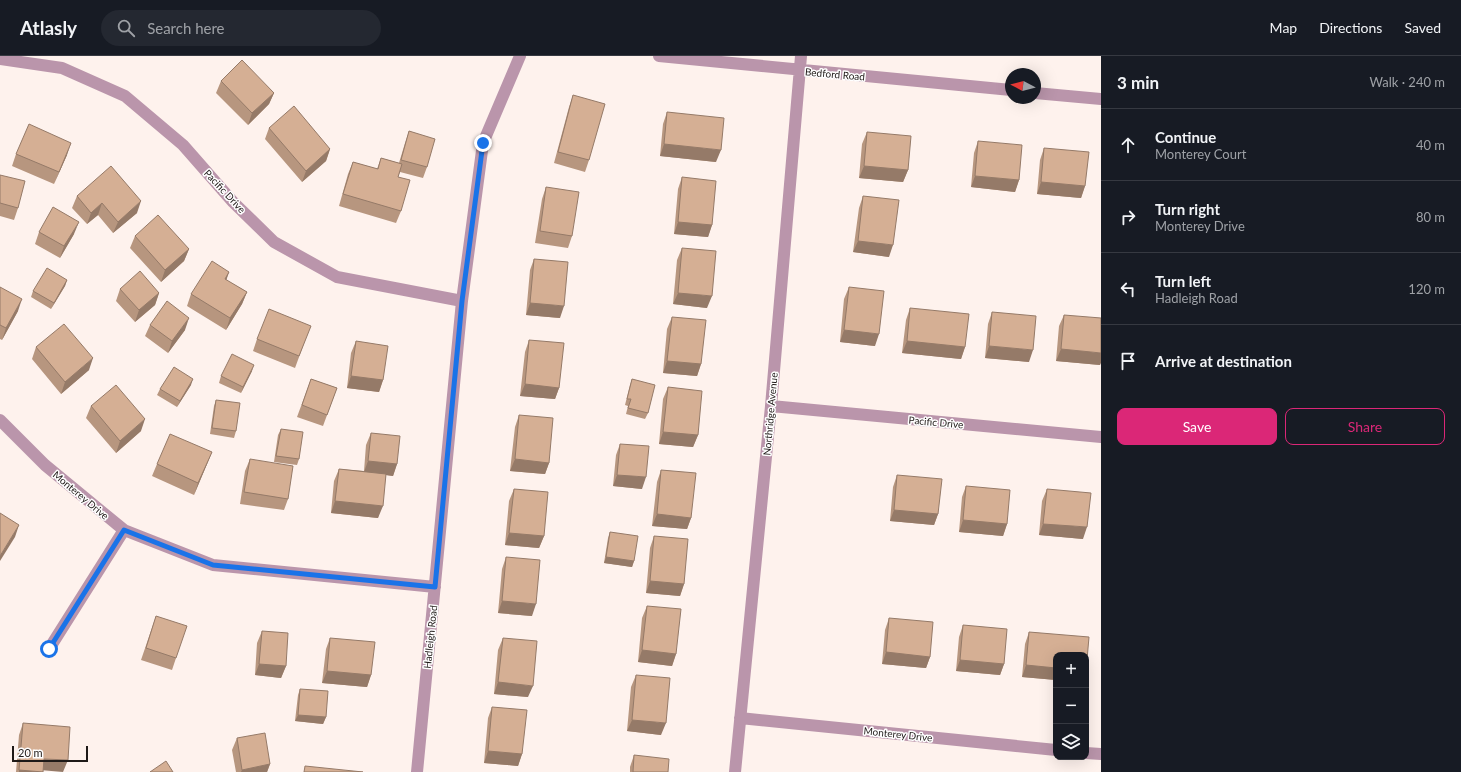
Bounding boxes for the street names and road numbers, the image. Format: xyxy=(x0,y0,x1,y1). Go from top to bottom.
street label: Bedford Road xyxy=(805,65,865,83)
street label: Pacific Drive xyxy=(202,167,248,215)
street label: Northridge Avenue xyxy=(760,372,780,456)
street label: Pacific Drive xyxy=(908,414,964,430)
street label: Monterey Drive xyxy=(51,468,111,522)
street label: Hadleigh Road xyxy=(421,605,439,669)
street label: Monterey Drive xyxy=(863,724,933,744)

